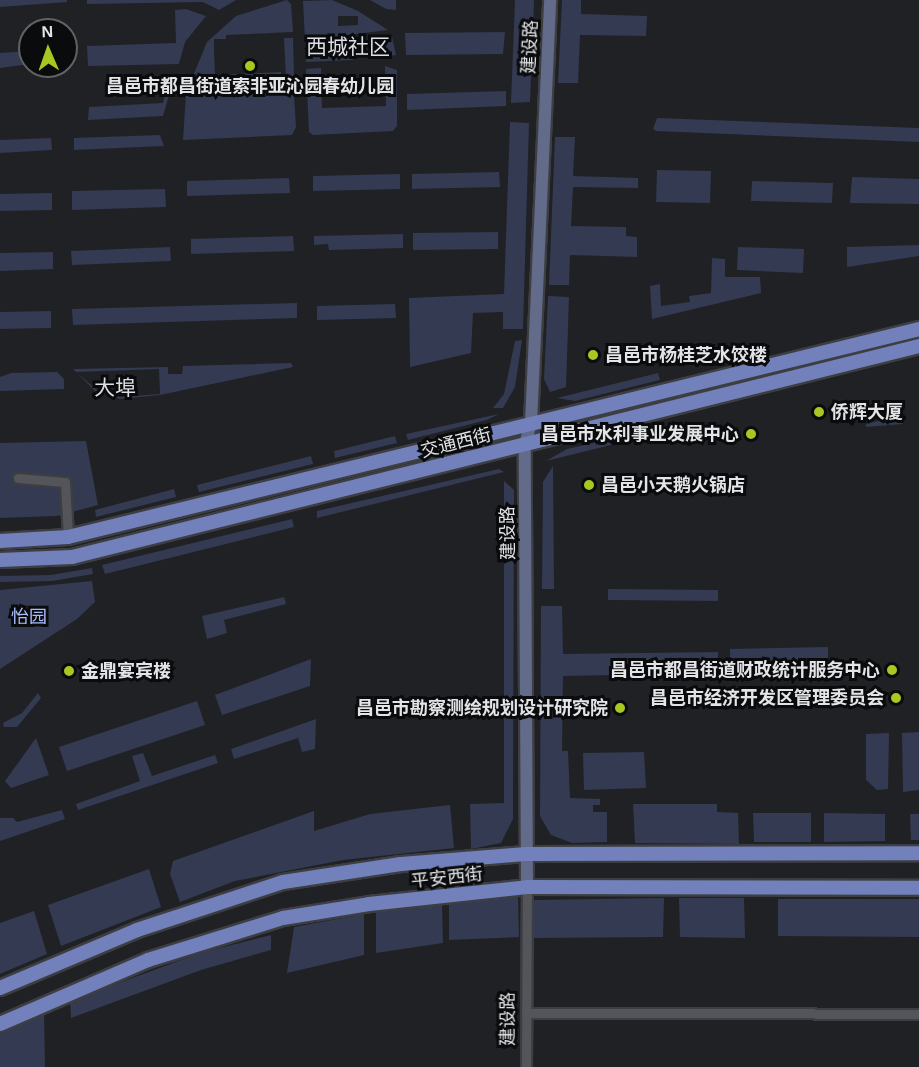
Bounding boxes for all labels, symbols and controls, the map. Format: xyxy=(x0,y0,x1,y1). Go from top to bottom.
north arrow xyxy=(18,18,78,78)
street label: 建设路 xyxy=(518,19,542,75)
text: N xyxy=(41,23,53,40)
district label: 西城社区 xyxy=(306,34,390,60)
marker: 昌邑市都昌街道索非亚沁园春幼儿园 xyxy=(243,59,257,73)
place label: 昌邑市都昌街道索非亚沁园春幼儿园 xyxy=(106,75,394,97)
place label: 昌邑市杨桂芝水饺楼 xyxy=(605,344,767,366)
marker: 昌邑市杨桂芝水饺楼 xyxy=(586,348,600,362)
district label: 大埠 xyxy=(94,375,136,401)
place label: 侨辉大厦 xyxy=(831,401,903,423)
marker: 侨辉大厦 xyxy=(812,405,826,419)
place label: 昌邑市水利事业发展中心 xyxy=(541,423,739,445)
street label: 交通西街 xyxy=(418,424,494,462)
marker: 昌邑市水利事业发展中心 xyxy=(744,427,758,441)
place label: 昌邑小天鹅火锅店 xyxy=(601,474,745,496)
marker: 昌邑小天鹅火锅店 xyxy=(582,478,596,492)
street label: 建设路 xyxy=(497,506,519,560)
park label: 怡园 xyxy=(11,606,47,628)
place label: 昌邑市都昌街道财政统计服务中心 xyxy=(610,659,880,681)
place label: 金鼎宴宾楼 xyxy=(81,660,171,682)
marker: 昌邑市都昌街道财政统计服务中心 xyxy=(885,663,899,677)
marker: 金鼎宴宾楼 xyxy=(62,664,76,678)
place label: 昌邑市经济开发区管理委员会 xyxy=(650,687,884,709)
marker: 昌邑市经济开发区管理委员会 xyxy=(889,691,903,705)
place label: 昌邑市勘察测绘规划设计研究院 xyxy=(356,697,608,719)
marker: 昌邑市勘察测绘规划设计研究院 xyxy=(613,701,627,715)
street label: 平安西街 xyxy=(410,863,484,893)
street label: 建设路 xyxy=(497,992,519,1046)

